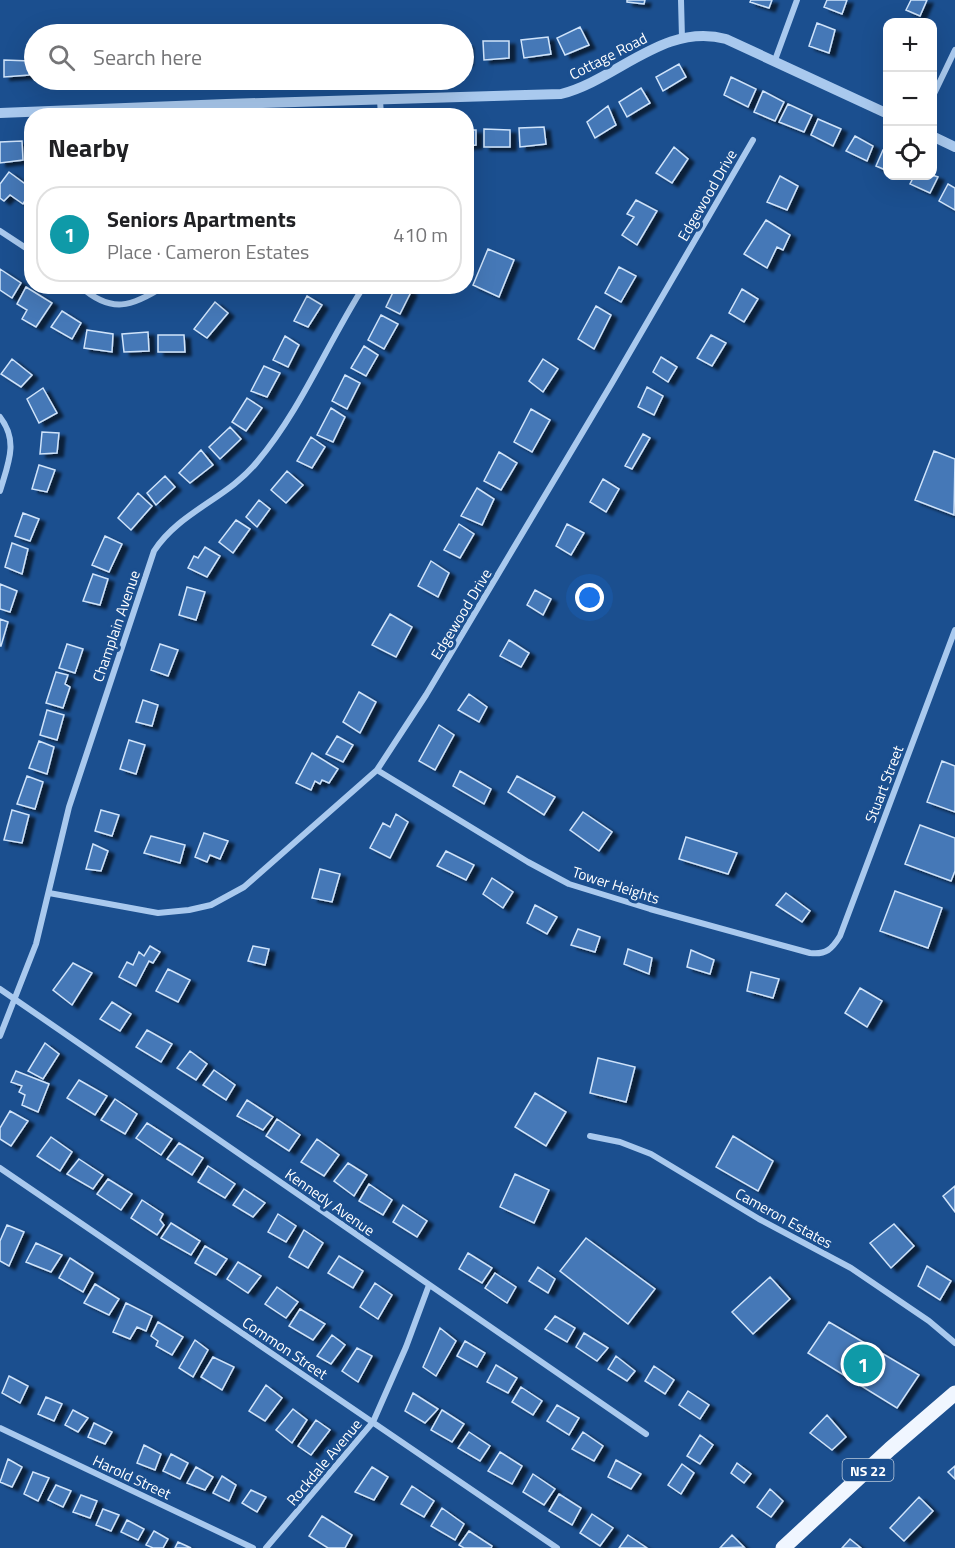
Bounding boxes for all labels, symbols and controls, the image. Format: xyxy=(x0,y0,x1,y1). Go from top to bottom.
map controls xyxy=(883,18,937,180)
button: + xyxy=(883,18,937,72)
search box xyxy=(24,24,474,90)
street label: Cottage Road xyxy=(565,26,651,86)
text: Search here xyxy=(93,40,202,74)
icon: search xyxy=(45,41,78,74)
button: − xyxy=(883,72,937,126)
button: locate xyxy=(883,126,937,180)
text: Nearby xyxy=(48,128,129,167)
street label: Edgewood Drive xyxy=(671,145,743,245)
text: Seniors Apartments xyxy=(107,202,296,236)
text: 1 xyxy=(64,219,75,250)
text: 410 m xyxy=(393,219,448,250)
text: Place · Cameron Estates xyxy=(107,236,309,267)
street label: Edgewood Drive xyxy=(425,564,497,664)
street label: Champlain Avenue xyxy=(86,567,146,685)
your location xyxy=(575,583,604,612)
street label: Stuart Street xyxy=(859,741,910,826)
street label: Tower Heights xyxy=(569,860,663,910)
street label: Kennedy Avenue xyxy=(280,1162,380,1242)
street label: Cameron Estates xyxy=(731,1182,837,1254)
street label: Common Street xyxy=(238,1311,333,1386)
pin: 1 xyxy=(844,1342,882,1386)
street label: Rockdale Avenue xyxy=(281,1414,367,1510)
street label: Harold Street xyxy=(89,1449,176,1505)
road number: NS 22 xyxy=(842,1459,894,1481)

